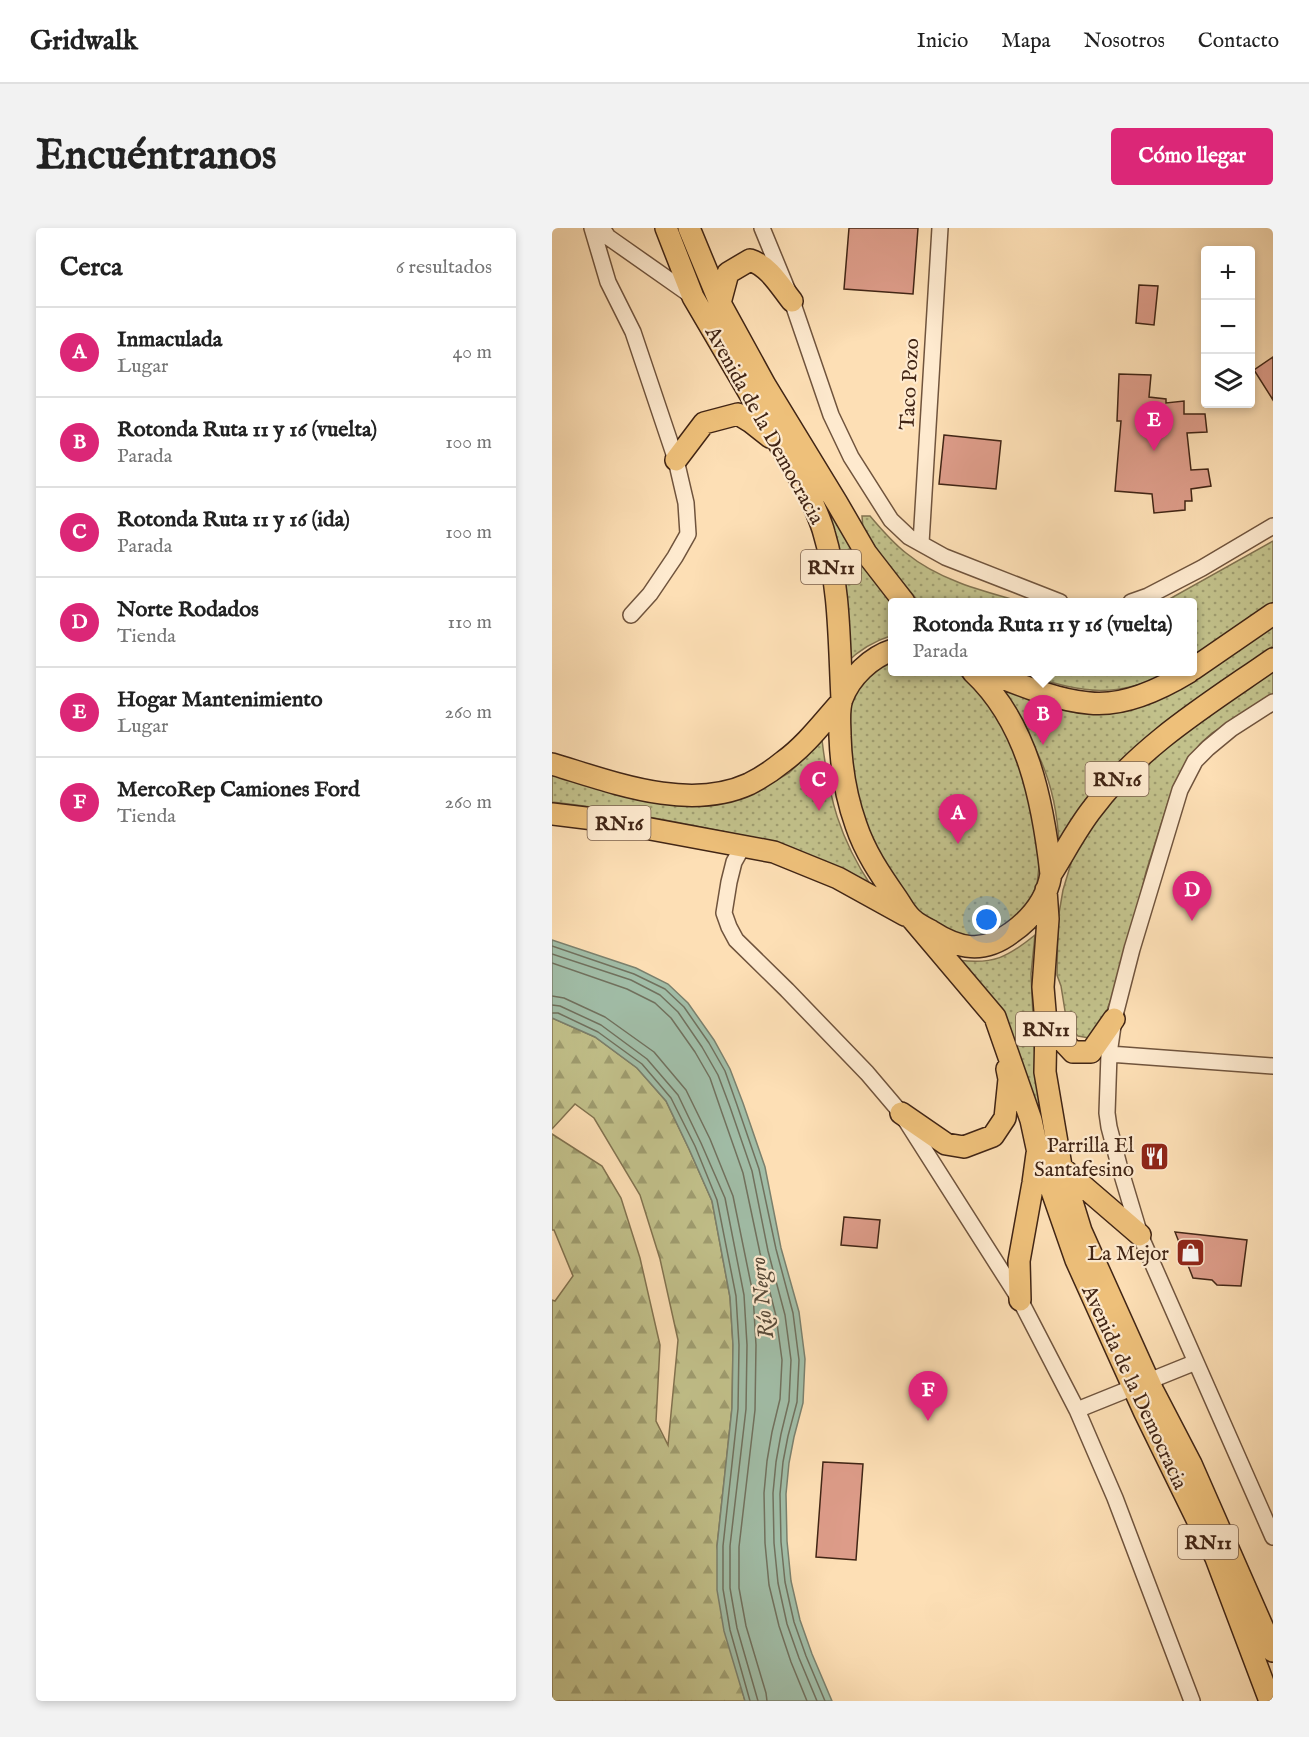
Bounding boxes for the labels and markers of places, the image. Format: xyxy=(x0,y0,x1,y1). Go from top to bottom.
pin: E xyxy=(1134,402,1174,451)
pin: B xyxy=(1024,696,1062,745)
pin: C xyxy=(800,762,838,811)
pin: A xyxy=(938,794,978,844)
pin: D xyxy=(1172,872,1212,921)
place label: Parrilla El Santafesino xyxy=(1034,1133,1134,1184)
restaurant icon: Parrilla El Santafesino xyxy=(1139,1141,1171,1173)
shop icon: La Mejor xyxy=(1174,1237,1206,1269)
place label: La Mejor xyxy=(1087,1241,1169,1268)
pin: F xyxy=(908,1372,947,1421)

